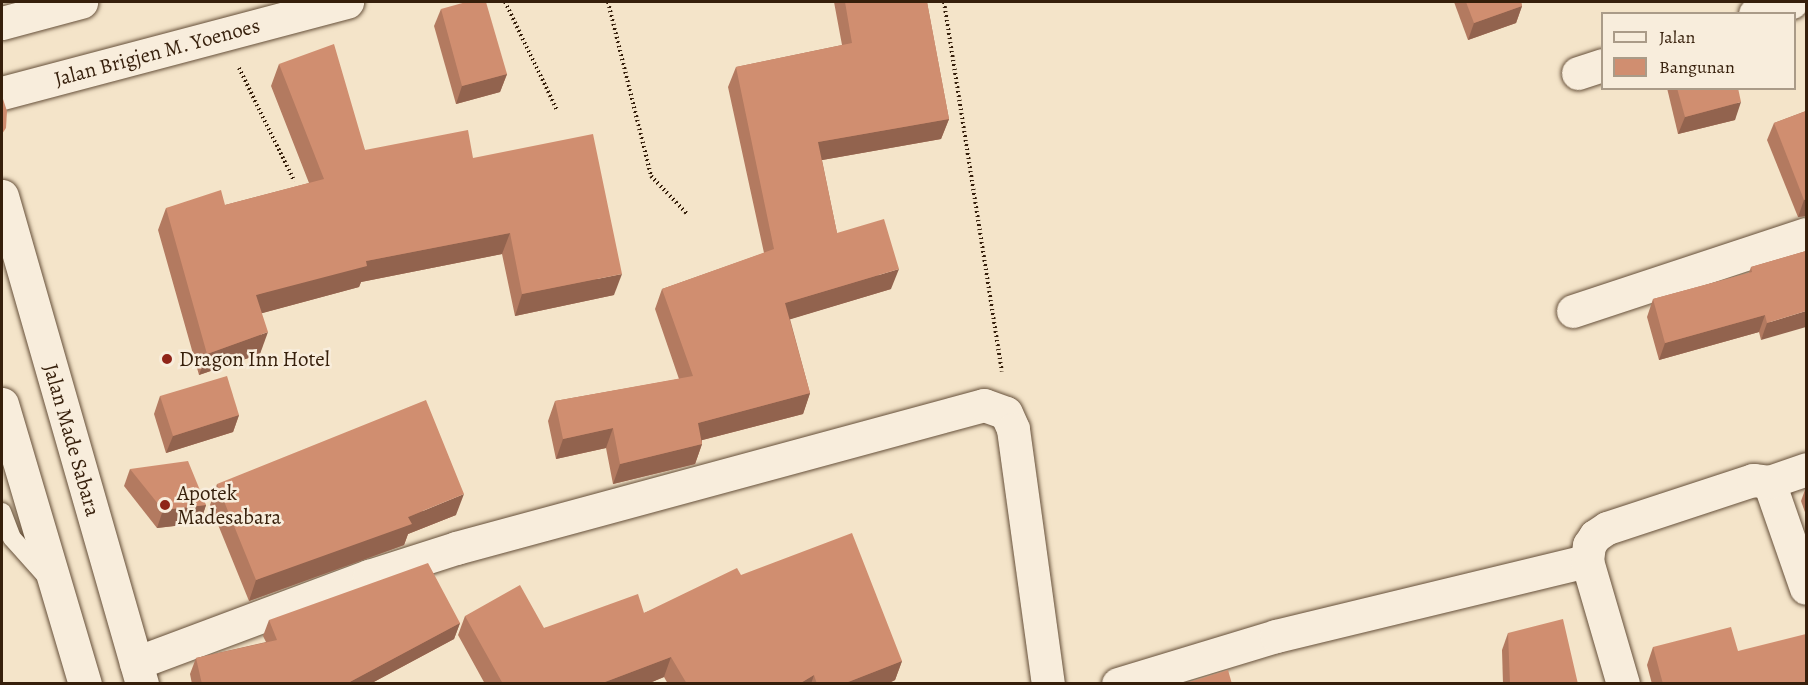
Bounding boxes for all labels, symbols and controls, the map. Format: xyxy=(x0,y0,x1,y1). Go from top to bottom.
street label: Jalan Brigjen M. Yoenoes xyxy=(51,12,263,92)
legend xyxy=(1601,12,1796,90)
text: Jalan xyxy=(1659,25,1695,49)
text: Bangunan xyxy=(1659,55,1735,79)
place label: Dragon Inn Hotel xyxy=(179,346,330,372)
marker: Dragon Inn Hotel xyxy=(160,352,174,366)
street label: Jalan Made Sabara xyxy=(38,361,106,519)
place label: Apotek Madesabara xyxy=(177,480,281,530)
marker: Apotek Madesabara xyxy=(158,498,172,512)

